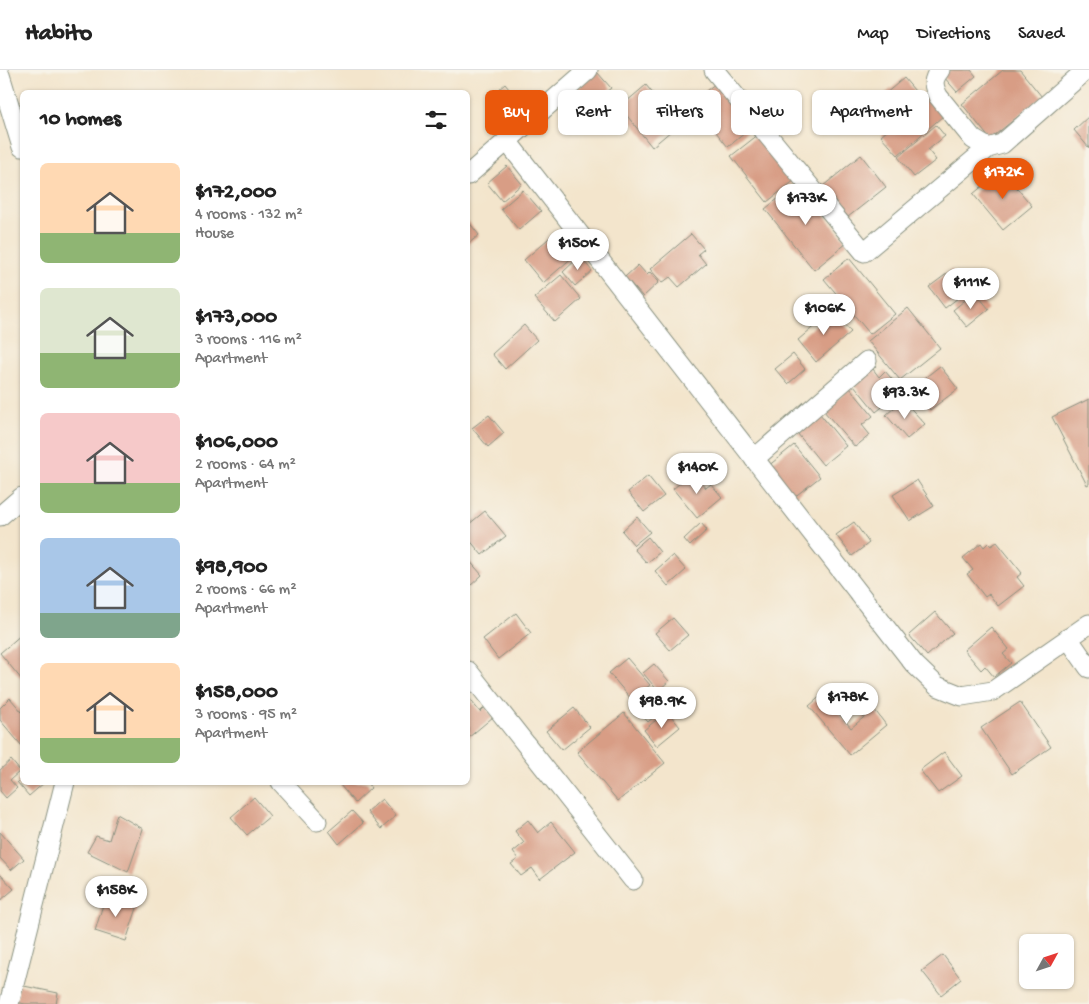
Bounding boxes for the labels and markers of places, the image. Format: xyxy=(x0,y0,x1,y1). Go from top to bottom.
pin: $172K xyxy=(968,158,1038,200)
pin: $173K xyxy=(771,184,841,226)
pin: $150K xyxy=(543,228,613,271)
pin: $111K xyxy=(936,268,1006,310)
pin: $106K xyxy=(789,294,859,336)
pin: $93.3K xyxy=(864,378,946,420)
pin: $140K xyxy=(662,452,732,495)
pin: $178K xyxy=(812,682,882,725)
pin: $98.9K xyxy=(621,686,703,729)
pin: $158K xyxy=(81,876,151,918)

